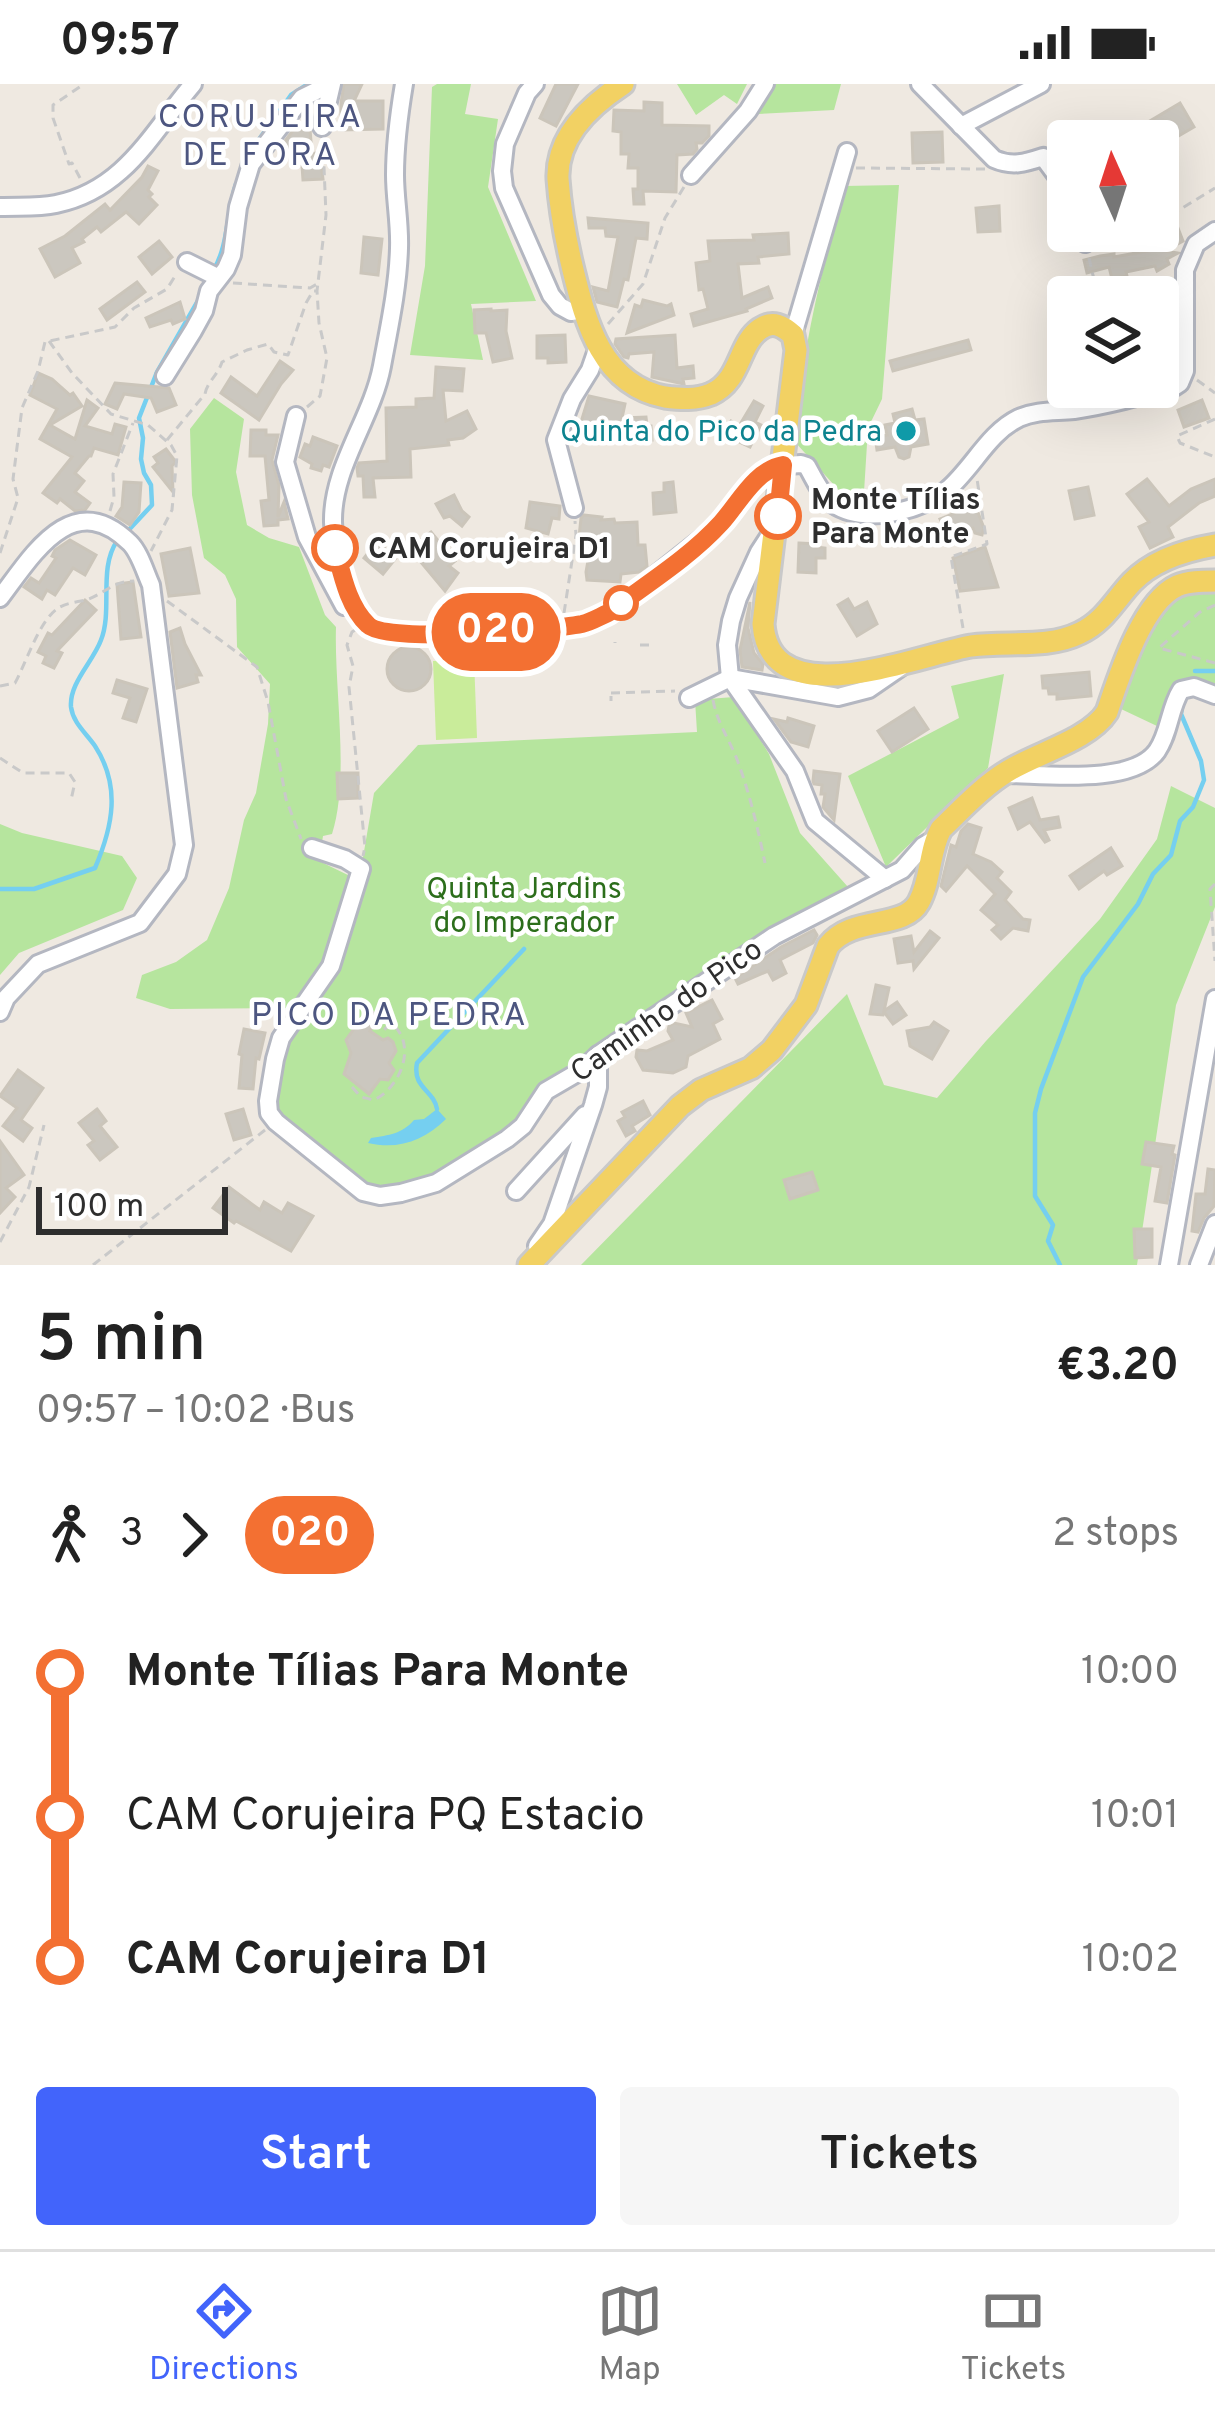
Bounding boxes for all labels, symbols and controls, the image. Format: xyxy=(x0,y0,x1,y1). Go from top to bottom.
text: 09:57 xyxy=(60,14,180,71)
district label: CORUJEIRA DE FORA xyxy=(158,98,364,178)
north arrow xyxy=(1047,120,1179,252)
map controls xyxy=(1047,120,1179,408)
button: layers xyxy=(1047,276,1179,408)
place label: Quinta do Pico da Pedra xyxy=(560,415,882,452)
marker: Quinta do Pico da Pedra xyxy=(893,418,919,444)
place label: Monte Tílias Para Monte xyxy=(811,483,980,554)
marker: Monte Tílias Para Monte xyxy=(756,494,800,538)
marker: CAM Corujeira D1 xyxy=(313,526,357,570)
place label: CAM Corujeira D1 xyxy=(368,532,611,569)
unlabelled marker xyxy=(605,587,637,619)
line badge: 020 xyxy=(427,593,565,671)
text: 020 xyxy=(456,605,536,658)
park label: Quinta Jardins do Imperador xyxy=(426,872,622,943)
street label: Caminho do Pico xyxy=(564,932,771,1092)
district label: PICO DA PEDRA xyxy=(251,996,529,1038)
scale bar xyxy=(36,1181,228,1234)
text: 100 m xyxy=(54,1187,144,1229)
text: 5 min xyxy=(36,1301,206,1384)
text: €3.20 xyxy=(1056,1339,1179,1396)
text: 09:57 – 10:02 · Bus xyxy=(36,1388,355,1437)
icon: walk xyxy=(36,1502,102,1568)
icon: forward xyxy=(161,1502,227,1568)
text: 020 xyxy=(269,1508,350,1561)
text: 3 xyxy=(120,1511,143,1560)
text: 2 stops xyxy=(1052,1511,1179,1560)
text: Monte Tílias Para Monte xyxy=(126,1645,629,1702)
text: 10:00 xyxy=(1081,1649,1179,1698)
text: CAM Corujeira PQ Estacio xyxy=(126,1789,645,1846)
text: 10:01 xyxy=(1091,1793,1179,1842)
text: CAM Corujeira D1 xyxy=(126,1933,490,1990)
text: 10:02 xyxy=(1082,1937,1179,1986)
button: Start xyxy=(36,2087,596,2225)
button: Tickets xyxy=(620,2087,1179,2225)
tab: Directions xyxy=(149,2278,299,2392)
tab: Map xyxy=(597,2278,663,2392)
tab: Tickets xyxy=(960,2278,1066,2392)

